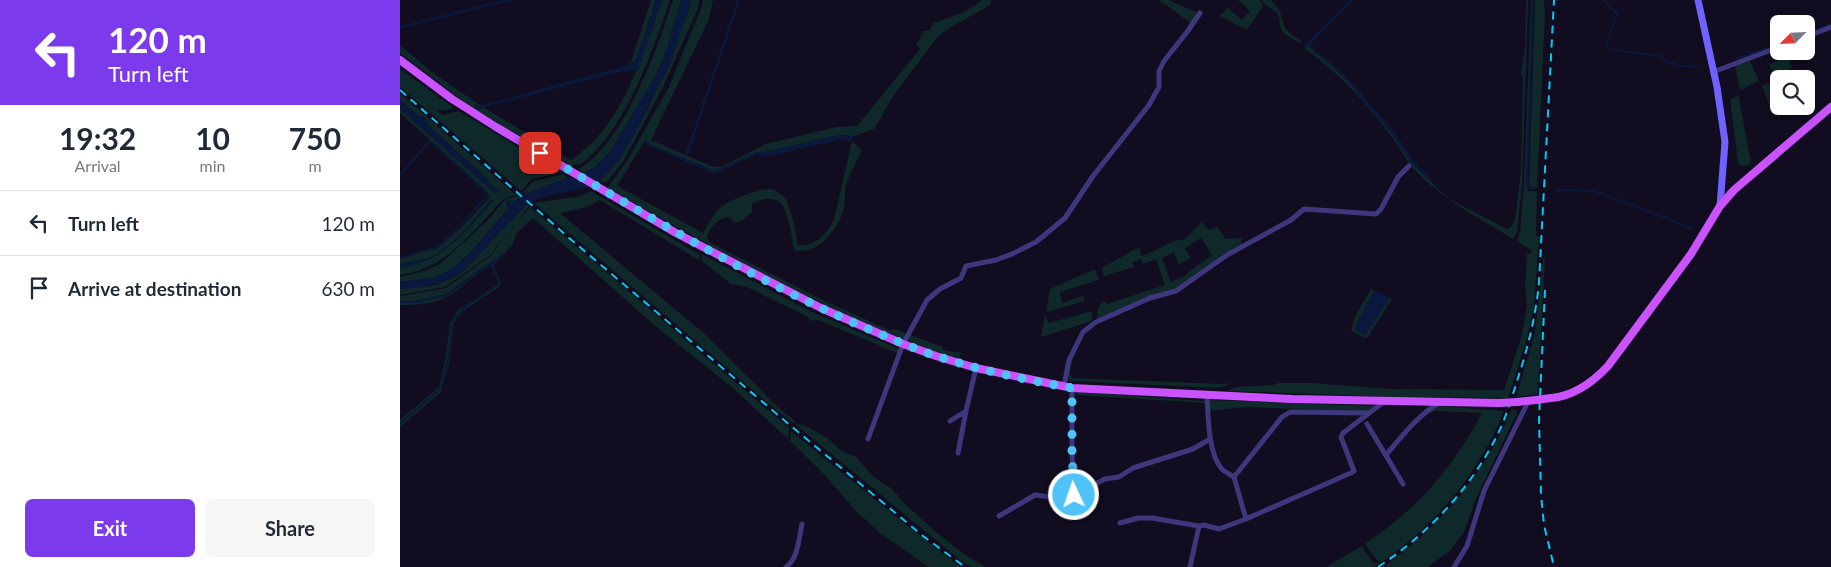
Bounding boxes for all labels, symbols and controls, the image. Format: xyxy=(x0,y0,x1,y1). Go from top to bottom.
north arrow xyxy=(1770,15,1815,60)
map controls xyxy=(1770,15,1815,115)
text: 120 m xyxy=(108,18,207,60)
icon: left xyxy=(25,20,90,85)
text: Turn left xyxy=(108,60,189,87)
button: search xyxy=(1770,70,1815,115)
text: 19:32 xyxy=(59,120,136,156)
text: 10 xyxy=(195,120,230,156)
text: 750 xyxy=(289,120,341,156)
pin xyxy=(519,132,561,174)
icon: arrive xyxy=(526,139,554,167)
text: Arrival xyxy=(75,156,121,175)
text: min xyxy=(200,156,226,175)
text: m xyxy=(308,156,322,175)
icon: left xyxy=(25,209,53,237)
text: Turn left xyxy=(68,212,139,235)
text: 120 m xyxy=(321,212,375,235)
icon: arrive xyxy=(25,274,53,302)
text: Arrive at destination xyxy=(68,277,241,300)
text: 630 m xyxy=(321,277,375,300)
position arrow xyxy=(1047,468,1099,520)
button: Exit xyxy=(25,499,195,557)
button: Share xyxy=(205,499,375,557)

